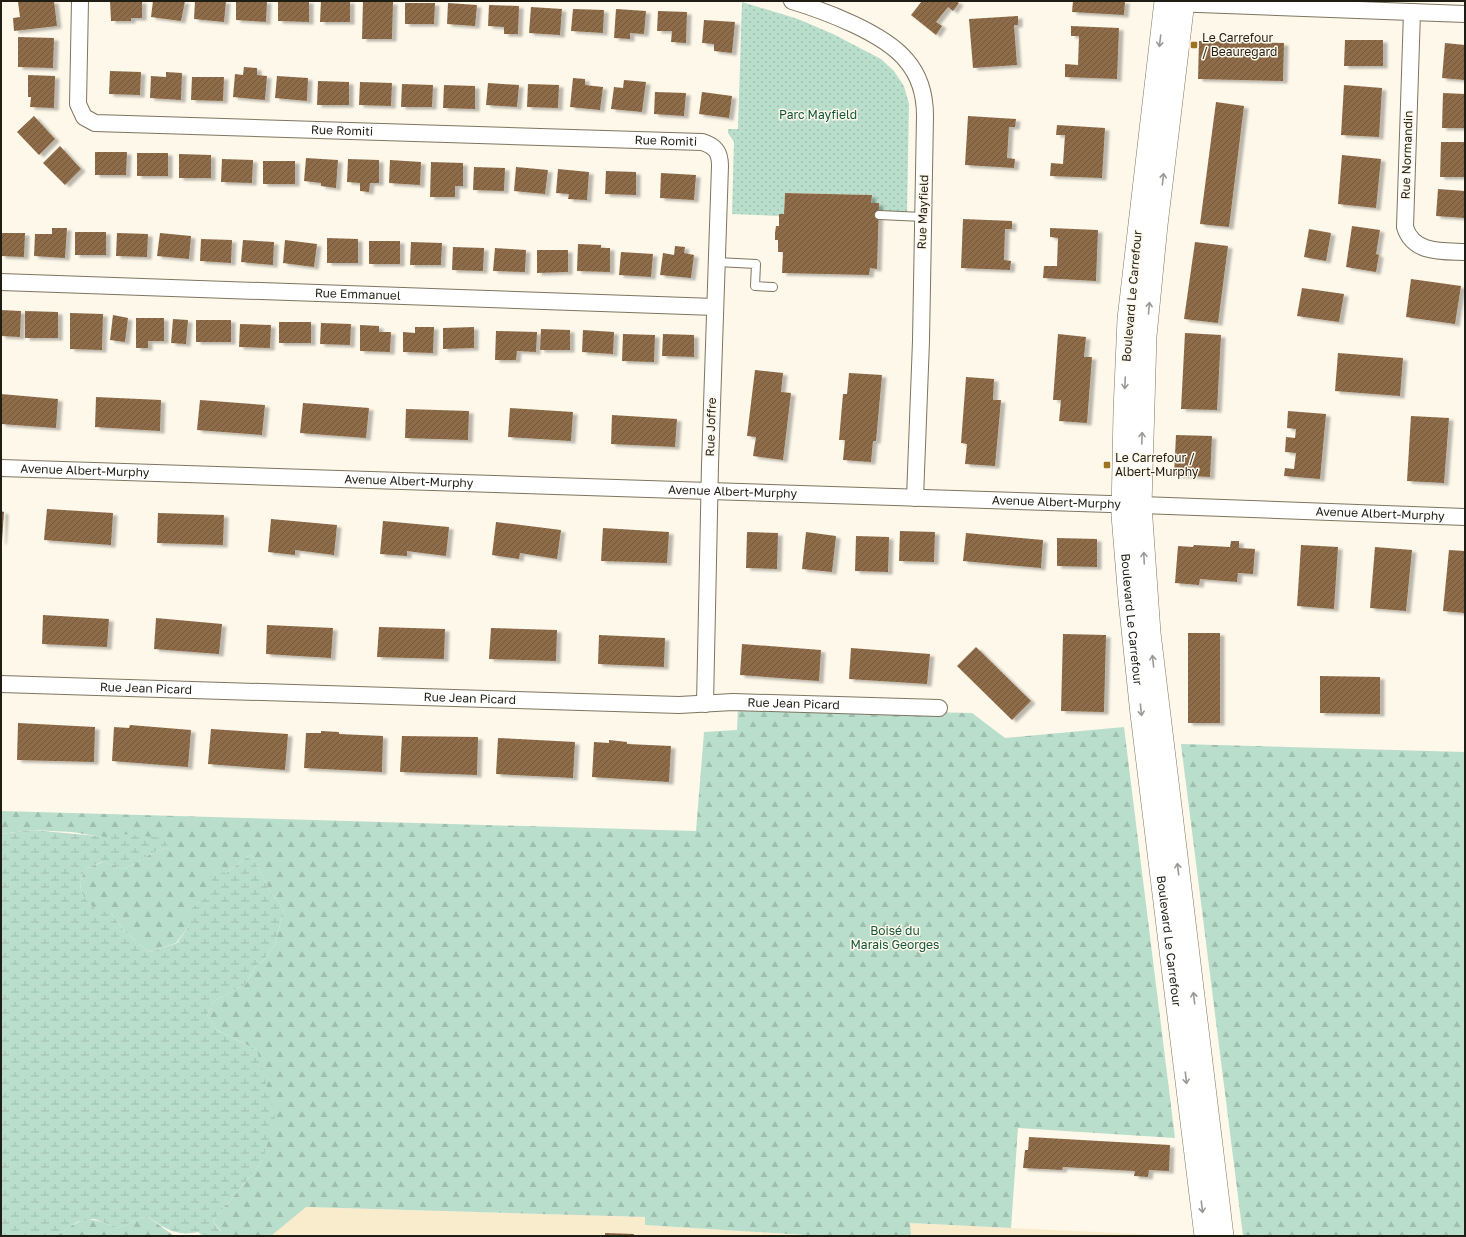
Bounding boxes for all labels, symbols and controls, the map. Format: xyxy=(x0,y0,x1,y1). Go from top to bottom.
place label: Le Carrefour / Beauregard xyxy=(1202,30,1277,59)
one-way arrow xyxy=(1156,34,1164,47)
marker: Le Carrefour / Beauregard xyxy=(1189,40,1199,50)
park label: Parc Mayfield xyxy=(779,107,857,122)
street label: Rue Normandin xyxy=(1397,110,1416,200)
street label: Rue Romiti xyxy=(311,122,373,139)
street label: Rue Romiti xyxy=(635,132,697,149)
one-way arrow xyxy=(1159,172,1167,185)
street label: Rue Mayfield xyxy=(914,174,931,250)
street label: Boulevard Le Carrefour xyxy=(1118,229,1145,362)
street label: Rue Emmanuel xyxy=(315,285,401,303)
one-way arrow xyxy=(1145,302,1153,315)
one-way arrow xyxy=(1121,376,1129,389)
street label: Rue Joffre xyxy=(702,397,719,457)
one-way arrow xyxy=(1139,432,1146,445)
place label: Le Carrefour / Albert-Murphy xyxy=(1115,450,1199,479)
marker: Le Carrefour / Albert-Murphy xyxy=(1102,460,1112,470)
street label: Avenue Albert-Murphy xyxy=(20,461,150,480)
street label: Avenue Albert-Murphy xyxy=(344,471,474,490)
street label: Avenue Albert-Murphy xyxy=(668,482,798,501)
street label: Avenue Albert-Murphy xyxy=(992,492,1121,511)
street label: Avenue Albert-Murphy xyxy=(1316,503,1445,523)
one-way arrow xyxy=(1141,552,1148,565)
street label: Boulevard Le Carrefour xyxy=(1118,553,1146,686)
one-way arrow xyxy=(1150,654,1157,667)
street label: Rue Jean Picard xyxy=(100,679,192,697)
street label: Rue Jean Picard xyxy=(423,689,516,707)
street label: Rue Jean Picard xyxy=(747,694,840,712)
one-way arrow xyxy=(1137,703,1145,716)
one-way arrow xyxy=(1175,863,1182,876)
street label: Boulevard Le Carrefour xyxy=(1154,874,1185,1008)
park label: Boisé du Marais Georges xyxy=(851,923,939,952)
one-way arrow xyxy=(1191,992,1198,1005)
one-way arrow xyxy=(1182,1071,1190,1084)
one-way arrow xyxy=(1198,1200,1206,1213)

